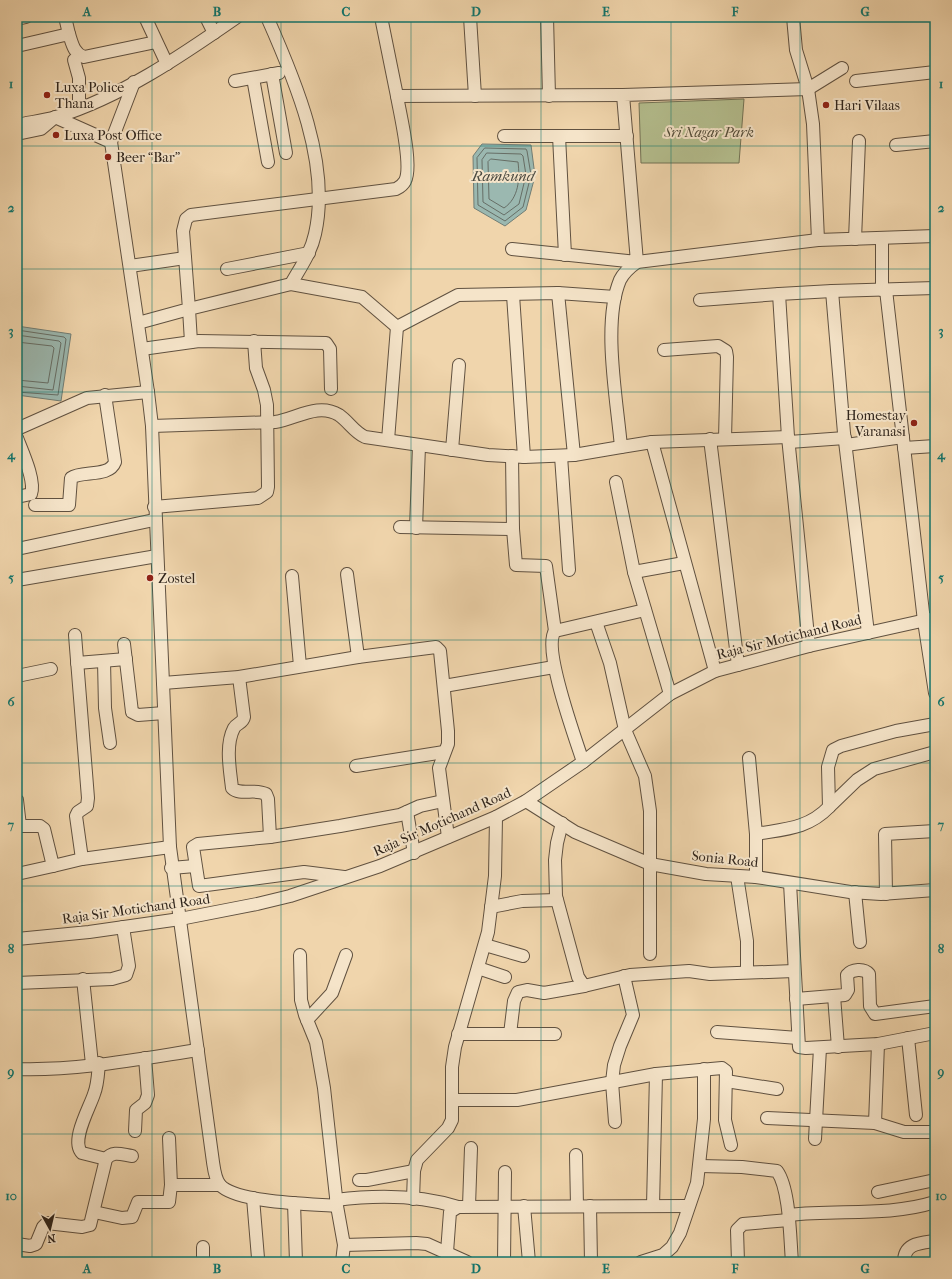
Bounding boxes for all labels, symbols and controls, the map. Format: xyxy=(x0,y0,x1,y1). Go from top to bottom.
text: A xyxy=(82,4,92,19)
text: B xyxy=(213,4,222,19)
text: C xyxy=(342,4,351,19)
text: D xyxy=(471,4,481,19)
text: E xyxy=(602,4,610,19)
text: F xyxy=(731,4,739,19)
text: G xyxy=(860,4,870,19)
text: 1 xyxy=(9,76,14,91)
text: 1 xyxy=(939,76,944,91)
place label: Luxa Police Thana xyxy=(55,79,124,112)
marker: Luxa Police Thana xyxy=(42,90,52,100)
place label: Hari Vilaas xyxy=(834,97,900,114)
marker: Hari Vilaas xyxy=(821,100,831,110)
park label: Sri Nagar Park xyxy=(663,124,754,141)
place label: Luxa Post Office xyxy=(64,127,162,144)
marker: Luxa Post Office xyxy=(51,130,61,140)
place label: Beer “Bar” xyxy=(116,149,181,166)
marker: Beer “Bar” xyxy=(103,152,113,162)
water label: Ramkund xyxy=(471,167,537,185)
text: 2 xyxy=(8,200,15,215)
text: 2 xyxy=(938,200,945,215)
text: 3 xyxy=(8,323,14,339)
text: 3 xyxy=(938,323,944,339)
place label: Homestay Varanasi xyxy=(846,407,907,440)
marker: Homestay Varanasi xyxy=(909,418,919,428)
text: 4 xyxy=(6,447,16,463)
text: 4 xyxy=(936,447,946,463)
text: 5 xyxy=(8,570,14,585)
place label: Zostel xyxy=(158,570,196,587)
text: 5 xyxy=(938,570,944,585)
marker: Zostel xyxy=(145,573,155,583)
street label: Raja Sir Motichand Road xyxy=(715,611,864,663)
text: 6 xyxy=(7,694,15,709)
text: 6 xyxy=(937,694,945,709)
street label: Raja Sir Motichand Road xyxy=(370,784,514,860)
text: 7 xyxy=(7,817,15,832)
text: 7 xyxy=(937,817,945,832)
street label: Sonia Road xyxy=(691,847,760,871)
street label: Raja Sir Motichand Road xyxy=(61,890,211,928)
text: 8 xyxy=(8,941,15,956)
text: 8 xyxy=(938,941,945,956)
text: 9 xyxy=(7,1064,15,1080)
text: 9 xyxy=(937,1064,945,1080)
text: 10 xyxy=(5,1188,17,1203)
text: 10 xyxy=(935,1188,947,1203)
north arrow xyxy=(30,1209,70,1249)
text: N xyxy=(46,1231,56,1246)
text: A xyxy=(82,1261,92,1276)
text: B xyxy=(213,1261,222,1276)
text: C xyxy=(342,1261,351,1276)
text: D xyxy=(471,1261,481,1276)
text: E xyxy=(602,1261,610,1276)
text: F xyxy=(731,1261,739,1276)
text: G xyxy=(860,1261,870,1276)

